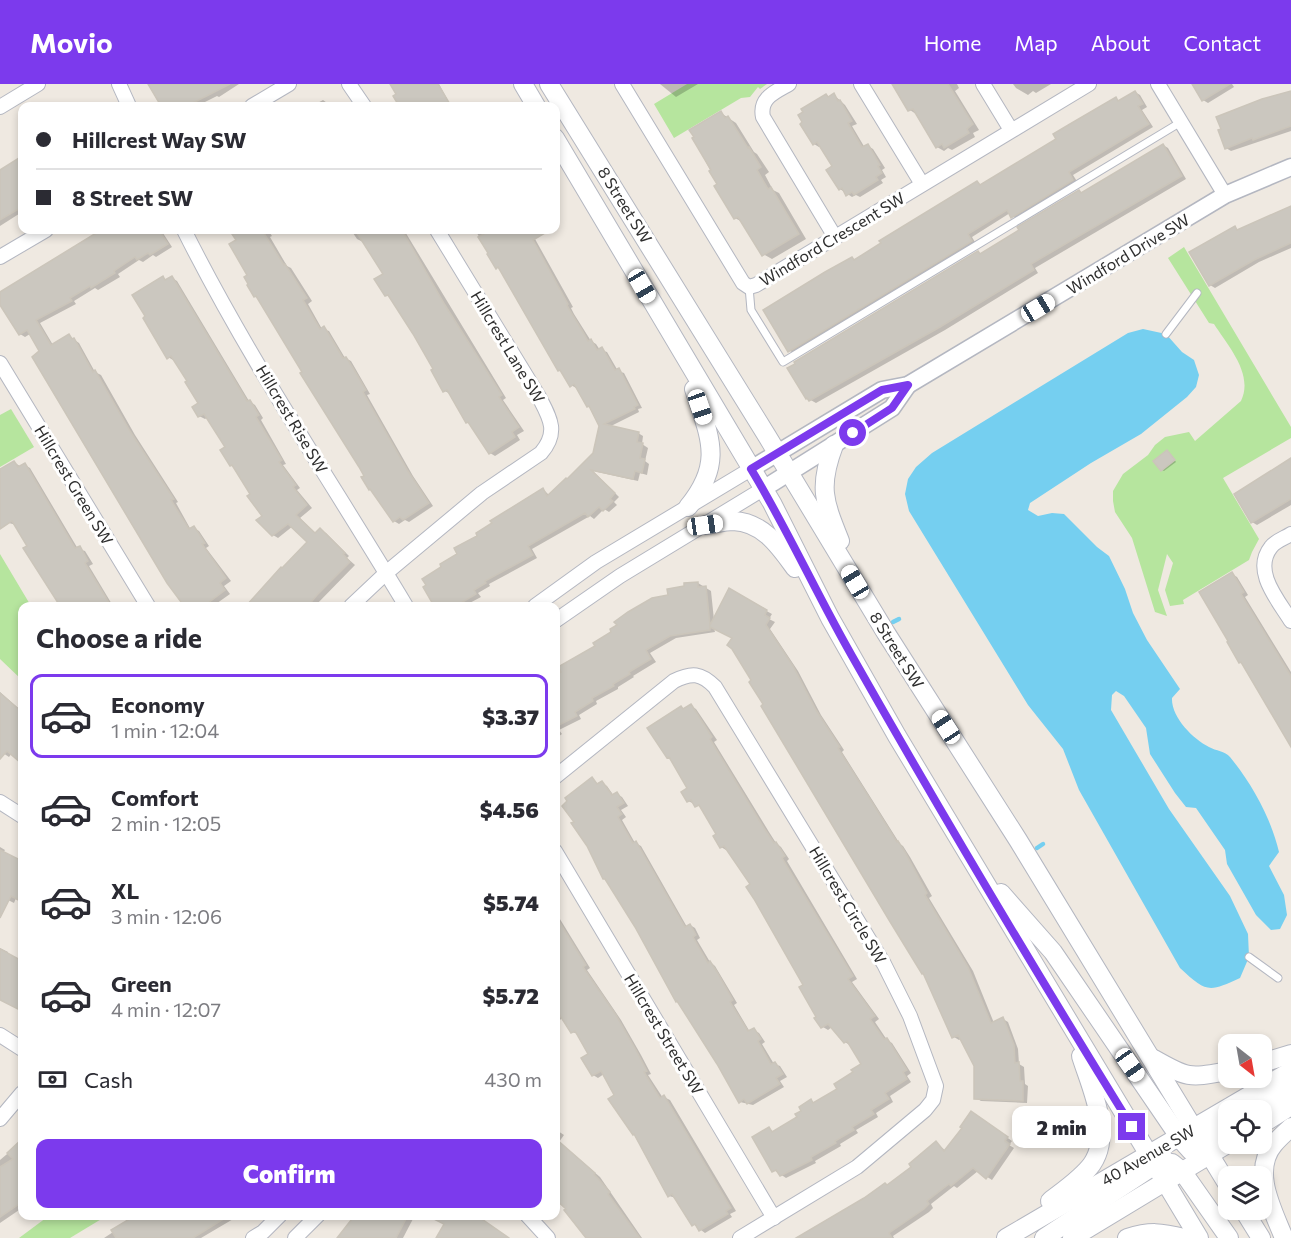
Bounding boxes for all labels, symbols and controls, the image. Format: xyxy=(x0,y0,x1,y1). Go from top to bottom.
text: Movio xyxy=(30,25,113,59)
text: Home xyxy=(924,30,981,55)
text: Map xyxy=(1014,30,1058,55)
text: About xyxy=(1091,30,1150,55)
text: Contact xyxy=(1183,30,1261,55)
text: Hillcrest Way SW xyxy=(72,126,246,153)
street label: 8 Street SW xyxy=(594,163,656,246)
text: 8 Street SW xyxy=(72,184,193,211)
street label: Windford Crescent SW xyxy=(756,188,908,289)
street label: Windford Drive SW xyxy=(1063,209,1193,298)
car xyxy=(625,266,659,306)
street label: Hillcrest Lane SW xyxy=(468,287,549,406)
car xyxy=(1018,291,1058,325)
street label: Hillcrest Rise SW xyxy=(253,361,332,476)
car xyxy=(686,387,714,427)
route start xyxy=(839,419,866,446)
street label: Hillcrest Green SW xyxy=(31,422,118,548)
car xyxy=(686,514,724,536)
car xyxy=(838,562,872,602)
street label: 8 Street SW xyxy=(866,608,928,691)
text: Choose a ride xyxy=(36,621,202,654)
icon: car xyxy=(39,689,93,743)
text: Economy xyxy=(111,691,205,718)
text: $3.37 xyxy=(482,703,539,730)
car xyxy=(929,707,963,747)
text: 1 min · 12:04 xyxy=(111,718,219,742)
icon: car xyxy=(39,782,93,836)
text: Comfort xyxy=(111,784,199,811)
text: $4.56 xyxy=(480,796,539,823)
text: 2 min · 12:05 xyxy=(111,811,221,835)
street label: Hillcrest Circle SW xyxy=(806,843,891,967)
icon: car xyxy=(39,875,93,929)
text: XL xyxy=(111,877,139,904)
text: $5.74 xyxy=(483,889,539,916)
text: 3 min · 12:06 xyxy=(111,904,222,928)
icon: car xyxy=(39,968,93,1022)
text: Green xyxy=(111,970,172,997)
street label: Hillcrest Street SW xyxy=(621,970,708,1097)
text: $5.72 xyxy=(483,982,539,1009)
text: 4 min · 12:07 xyxy=(111,997,221,1021)
north arrow xyxy=(1218,1034,1272,1088)
map controls xyxy=(1218,1034,1272,1220)
car xyxy=(1112,1045,1148,1085)
icon: cash xyxy=(36,1063,69,1096)
text: Cash xyxy=(84,1066,133,1093)
text: 430 m xyxy=(484,1067,542,1091)
button: locate xyxy=(1218,1100,1272,1154)
callout: 2 min xyxy=(1012,1106,1111,1148)
route end xyxy=(1118,1113,1145,1140)
text: 2 min xyxy=(1036,1115,1087,1139)
street label: 40 Avenue SW xyxy=(1098,1120,1198,1189)
button: Confirm xyxy=(36,1139,542,1208)
button: layers xyxy=(1218,1166,1272,1220)

